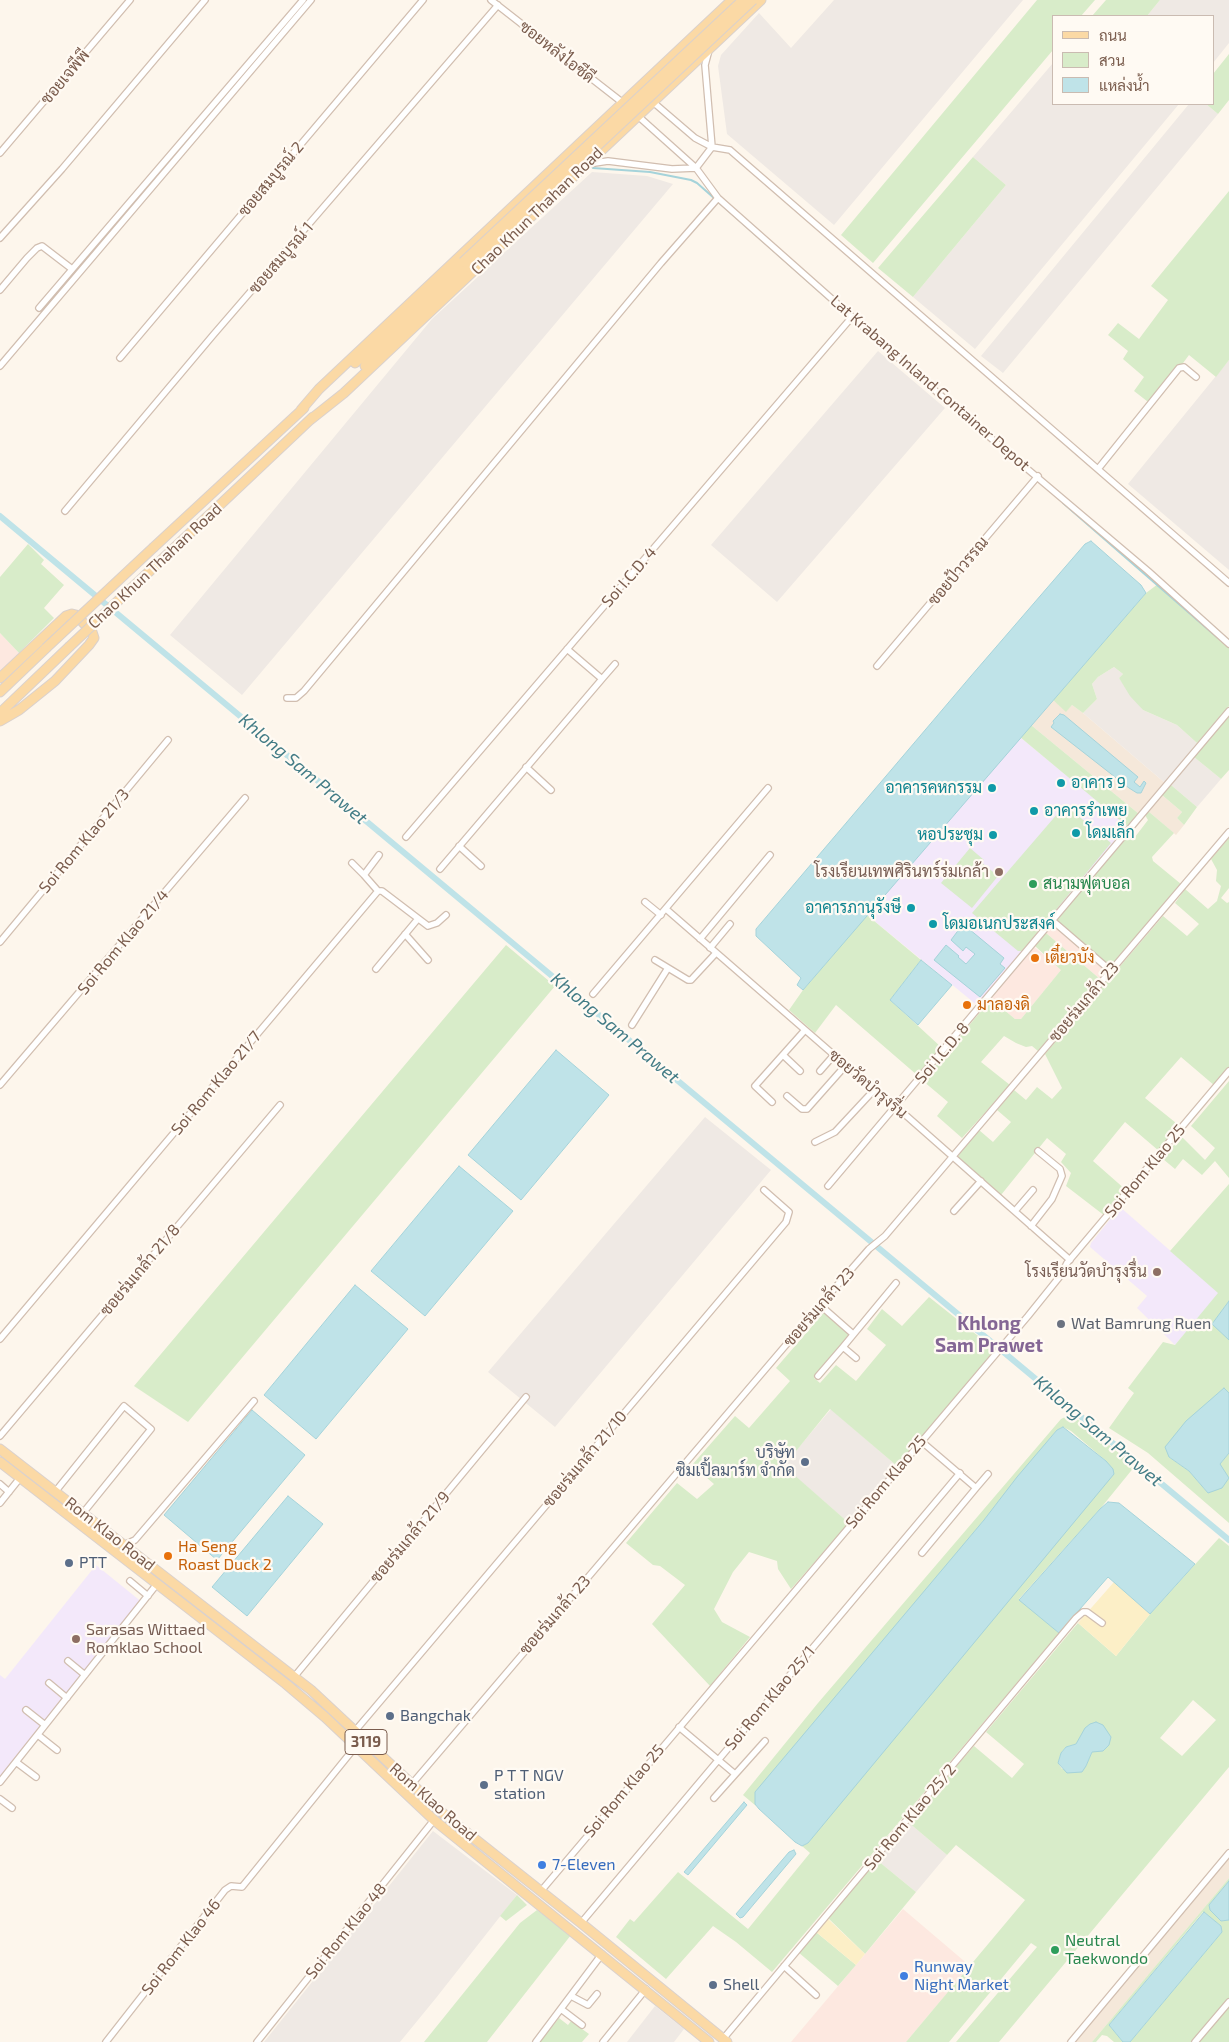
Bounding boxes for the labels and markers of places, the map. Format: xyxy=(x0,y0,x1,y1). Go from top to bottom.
place label: อาคาร 9 xyxy=(1071,773,1126,793)
marker: อาคาร 9 xyxy=(1055,777,1067,789)
place label: อาคารคหกรรม xyxy=(885,778,982,798)
marker: อาคารคหกรรม xyxy=(986,782,998,794)
place label: อาคารรำเพย xyxy=(1044,801,1127,821)
marker: อาคารรำเพย xyxy=(1028,805,1040,817)
place label: โดมเล็ก xyxy=(1086,823,1135,843)
place label: หอประชุม xyxy=(917,825,983,845)
marker: โดมเล็ก xyxy=(1070,827,1082,839)
marker: หอประชุม xyxy=(987,829,999,841)
place label: โรงเรียนเทพศิรินทร์ร่มเกล้า xyxy=(814,862,989,882)
marker: โรงเรียนเทพศิรินทร์ร่มเกล้า xyxy=(993,866,1005,878)
place label: สนามฟุตบอล xyxy=(1043,874,1130,894)
marker: สนามฟุตบอล xyxy=(1027,878,1039,890)
place label: อาคารภานุรังษี xyxy=(805,898,901,918)
marker: อาคารภานุรังษี xyxy=(905,902,917,914)
place label: โดมอเนกประสงค์ xyxy=(943,914,1055,934)
marker: โดมอเนกประสงค์ xyxy=(927,918,939,930)
place label: เตี๋ยวบัง xyxy=(1045,948,1095,968)
marker: เตี๋ยวบัง xyxy=(1029,952,1041,964)
place label: มาลองดิ xyxy=(977,995,1030,1015)
marker: มาลองดิ xyxy=(961,999,973,1011)
place label: โรงเรียนวัดบำรุงรื่น xyxy=(1025,1262,1147,1282)
marker: โรงเรียนวัดบำรุงรื่น xyxy=(1151,1266,1163,1278)
place label: Wat Bamrung Ruen xyxy=(1071,1314,1211,1334)
marker: Wat Bamrung Ruen xyxy=(1055,1318,1067,1330)
place label: บริษัท ซิมเปิ้ลมาร์ท จำกัด xyxy=(676,1443,795,1481)
marker: บริษัท ซิมเปิ้ลมาร์ท จำกัด xyxy=(799,1456,811,1468)
place label: Ha Seng Roast Duck 2 xyxy=(178,1537,272,1575)
marker: Ha Seng Roast Duck 2 xyxy=(162,1550,174,1562)
place label: PTT xyxy=(79,1553,107,1573)
marker: PTT xyxy=(63,1557,75,1569)
place label: Sarasas Wittaed Romklao School xyxy=(86,1620,205,1658)
marker: Sarasas Wittaed Romklao School xyxy=(70,1633,82,1645)
place label: Bangchak xyxy=(400,1706,471,1726)
marker: Bangchak xyxy=(384,1710,396,1722)
place label: P T T NGV station xyxy=(494,1766,564,1804)
marker: P T T NGV station xyxy=(478,1779,490,1791)
place label: 7-Eleven xyxy=(552,1855,616,1875)
marker: 7-Eleven xyxy=(536,1859,548,1871)
place label: Neutral Taekwondo xyxy=(1065,1931,1148,1969)
marker: Neutral Taekwondo xyxy=(1049,1944,1061,1956)
place label: Runway Night Market xyxy=(914,1957,1009,1995)
marker: Runway Night Market xyxy=(898,1970,910,1982)
place label: Shell xyxy=(723,1975,759,1995)
marker: Shell xyxy=(707,1979,719,1991)

